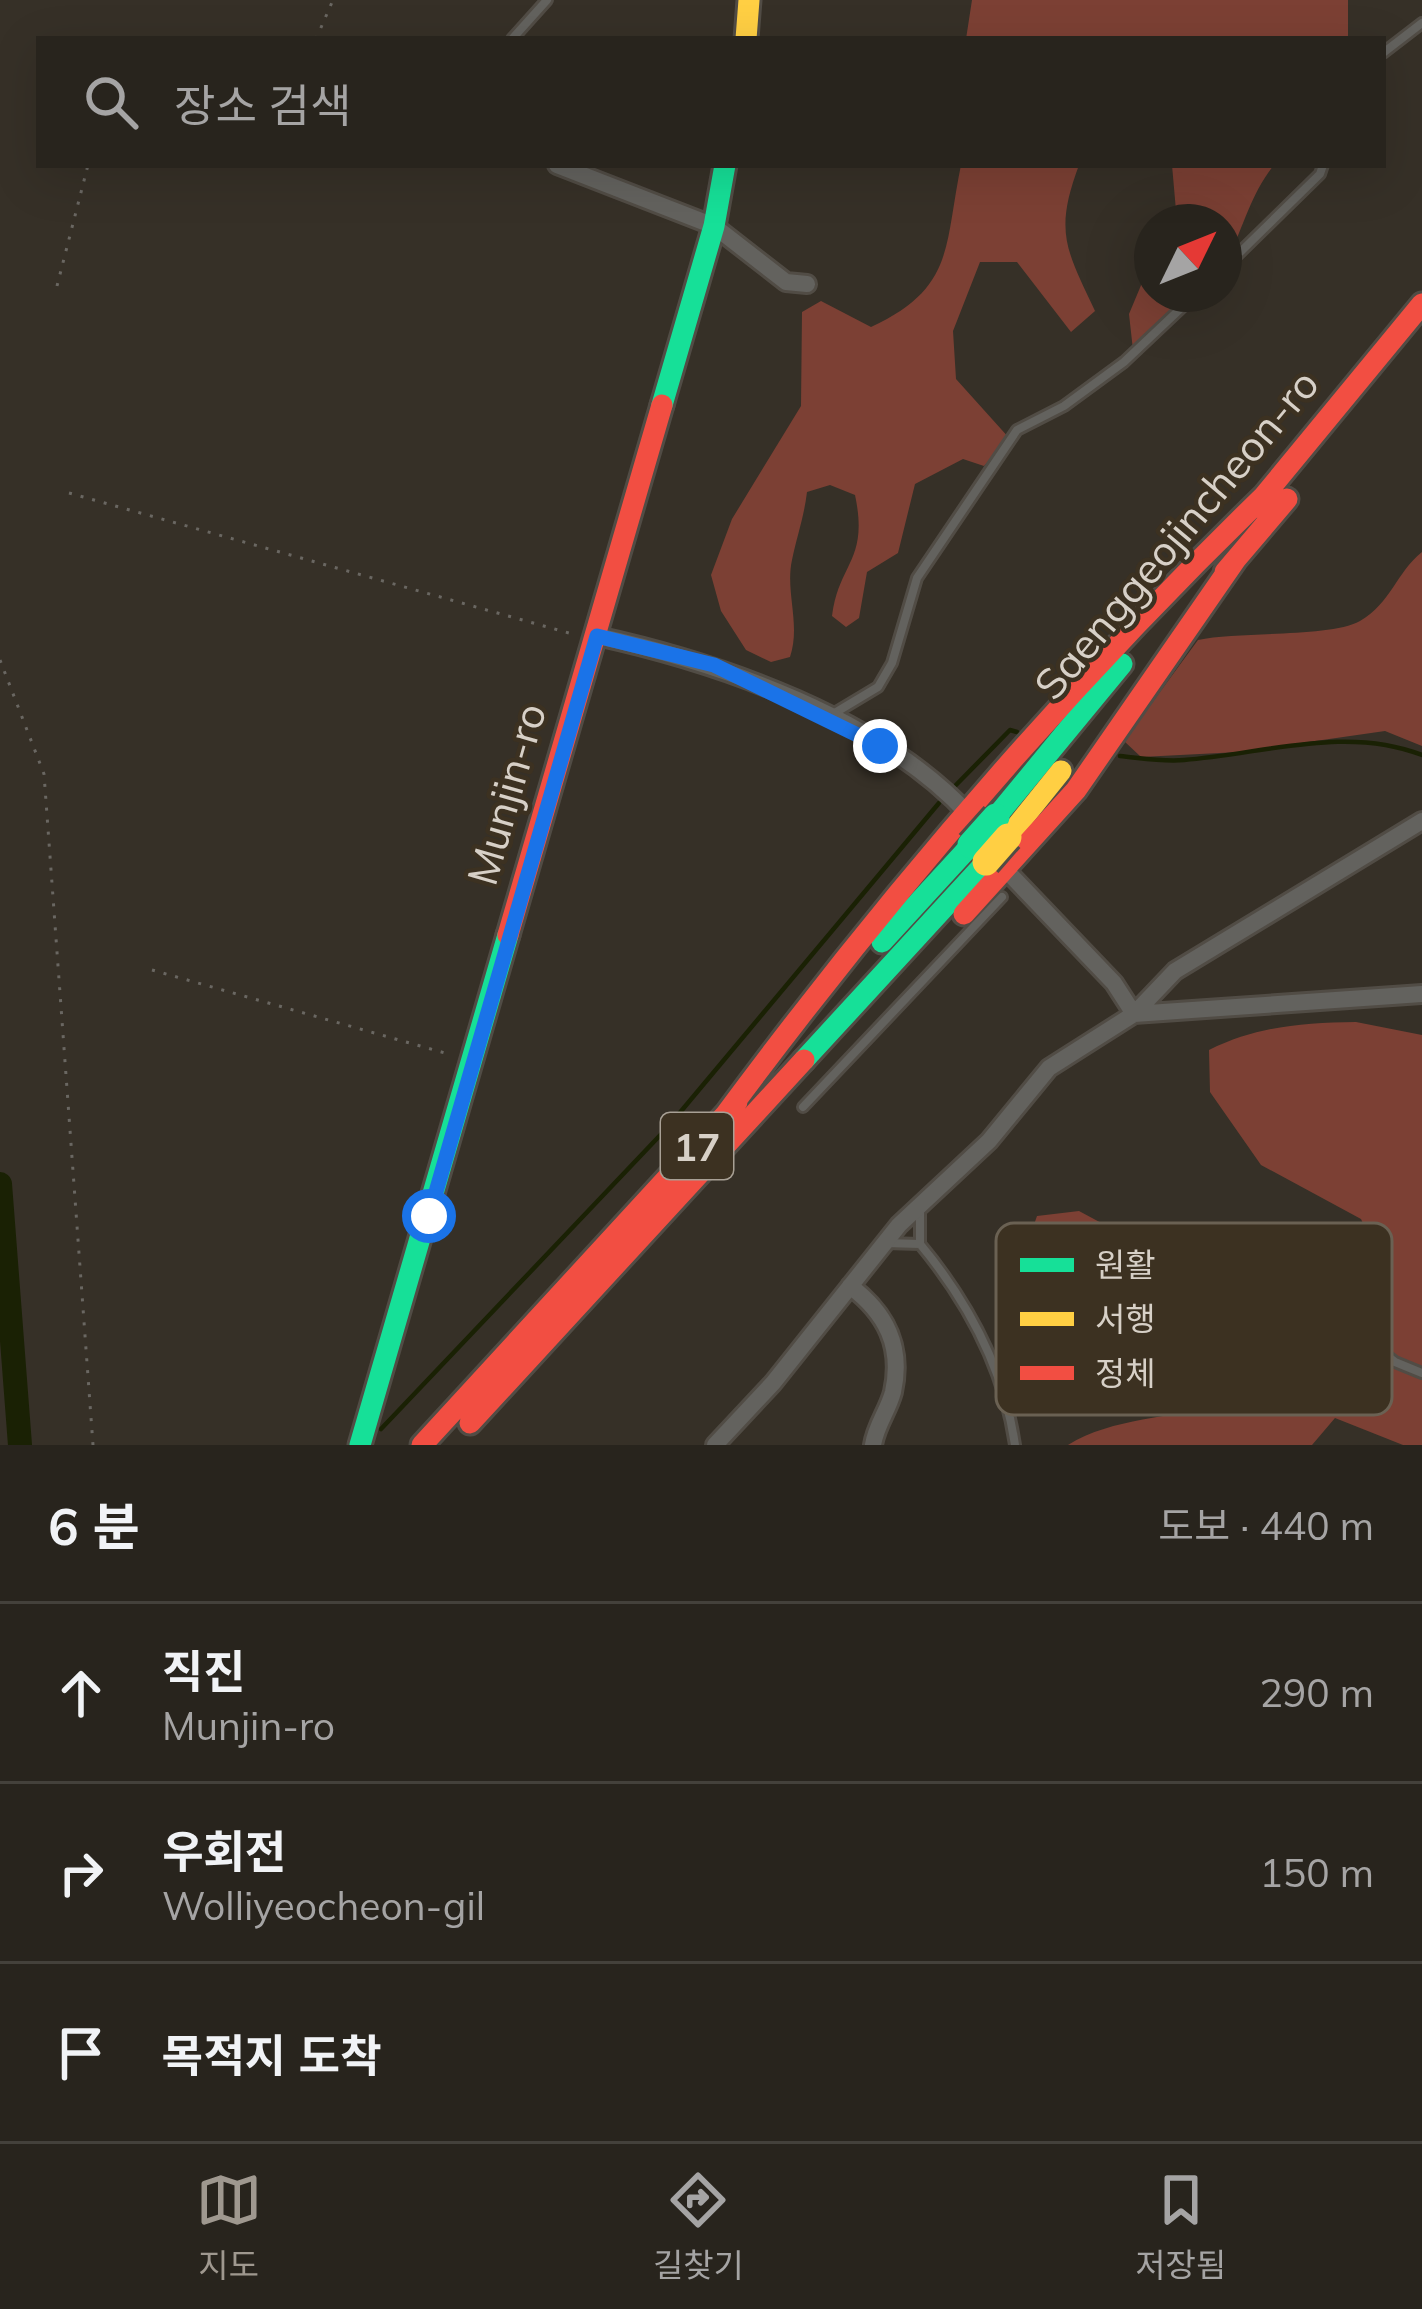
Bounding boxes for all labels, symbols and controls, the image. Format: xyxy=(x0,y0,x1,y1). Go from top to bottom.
search box xyxy=(36,36,1386,168)
icon: search xyxy=(78,69,144,135)
text: 장소 검색 xyxy=(174,77,351,133)
north arrow xyxy=(1134,204,1242,312)
street label: Saenggeojincheon-ro xyxy=(1022,358,1330,710)
street label: Munjin-ro xyxy=(455,697,557,891)
route end xyxy=(853,719,907,773)
road number: 17 xyxy=(661,1113,733,1179)
route start xyxy=(402,1189,456,1243)
legend xyxy=(996,1223,1392,1415)
text: 원활 xyxy=(1095,1244,1156,1285)
text: 서행 xyxy=(1095,1298,1156,1339)
text: 정체 xyxy=(1095,1352,1156,1393)
text: 6 분 xyxy=(48,1494,140,1558)
text: 도보 · 440 m xyxy=(1158,1501,1374,1550)
text: 직진 xyxy=(162,1643,245,1699)
icon: ahead xyxy=(48,1660,114,1726)
text: 290 m xyxy=(1259,1668,1374,1717)
text: Munjin-ro xyxy=(162,1701,335,1750)
text: 우회전 xyxy=(162,1823,286,1879)
icon: right xyxy=(48,1840,114,1906)
text: 150 m xyxy=(1259,1848,1374,1897)
text: Wolliyeocheon-gil xyxy=(162,1881,485,1930)
icon: arrive xyxy=(48,2020,114,2086)
text: 목적지 도착 xyxy=(162,2027,381,2083)
tab: 지도 xyxy=(196,2167,262,2287)
tab: 길찾기 xyxy=(653,2167,744,2287)
tab: 저장됨 xyxy=(1135,2167,1226,2287)

